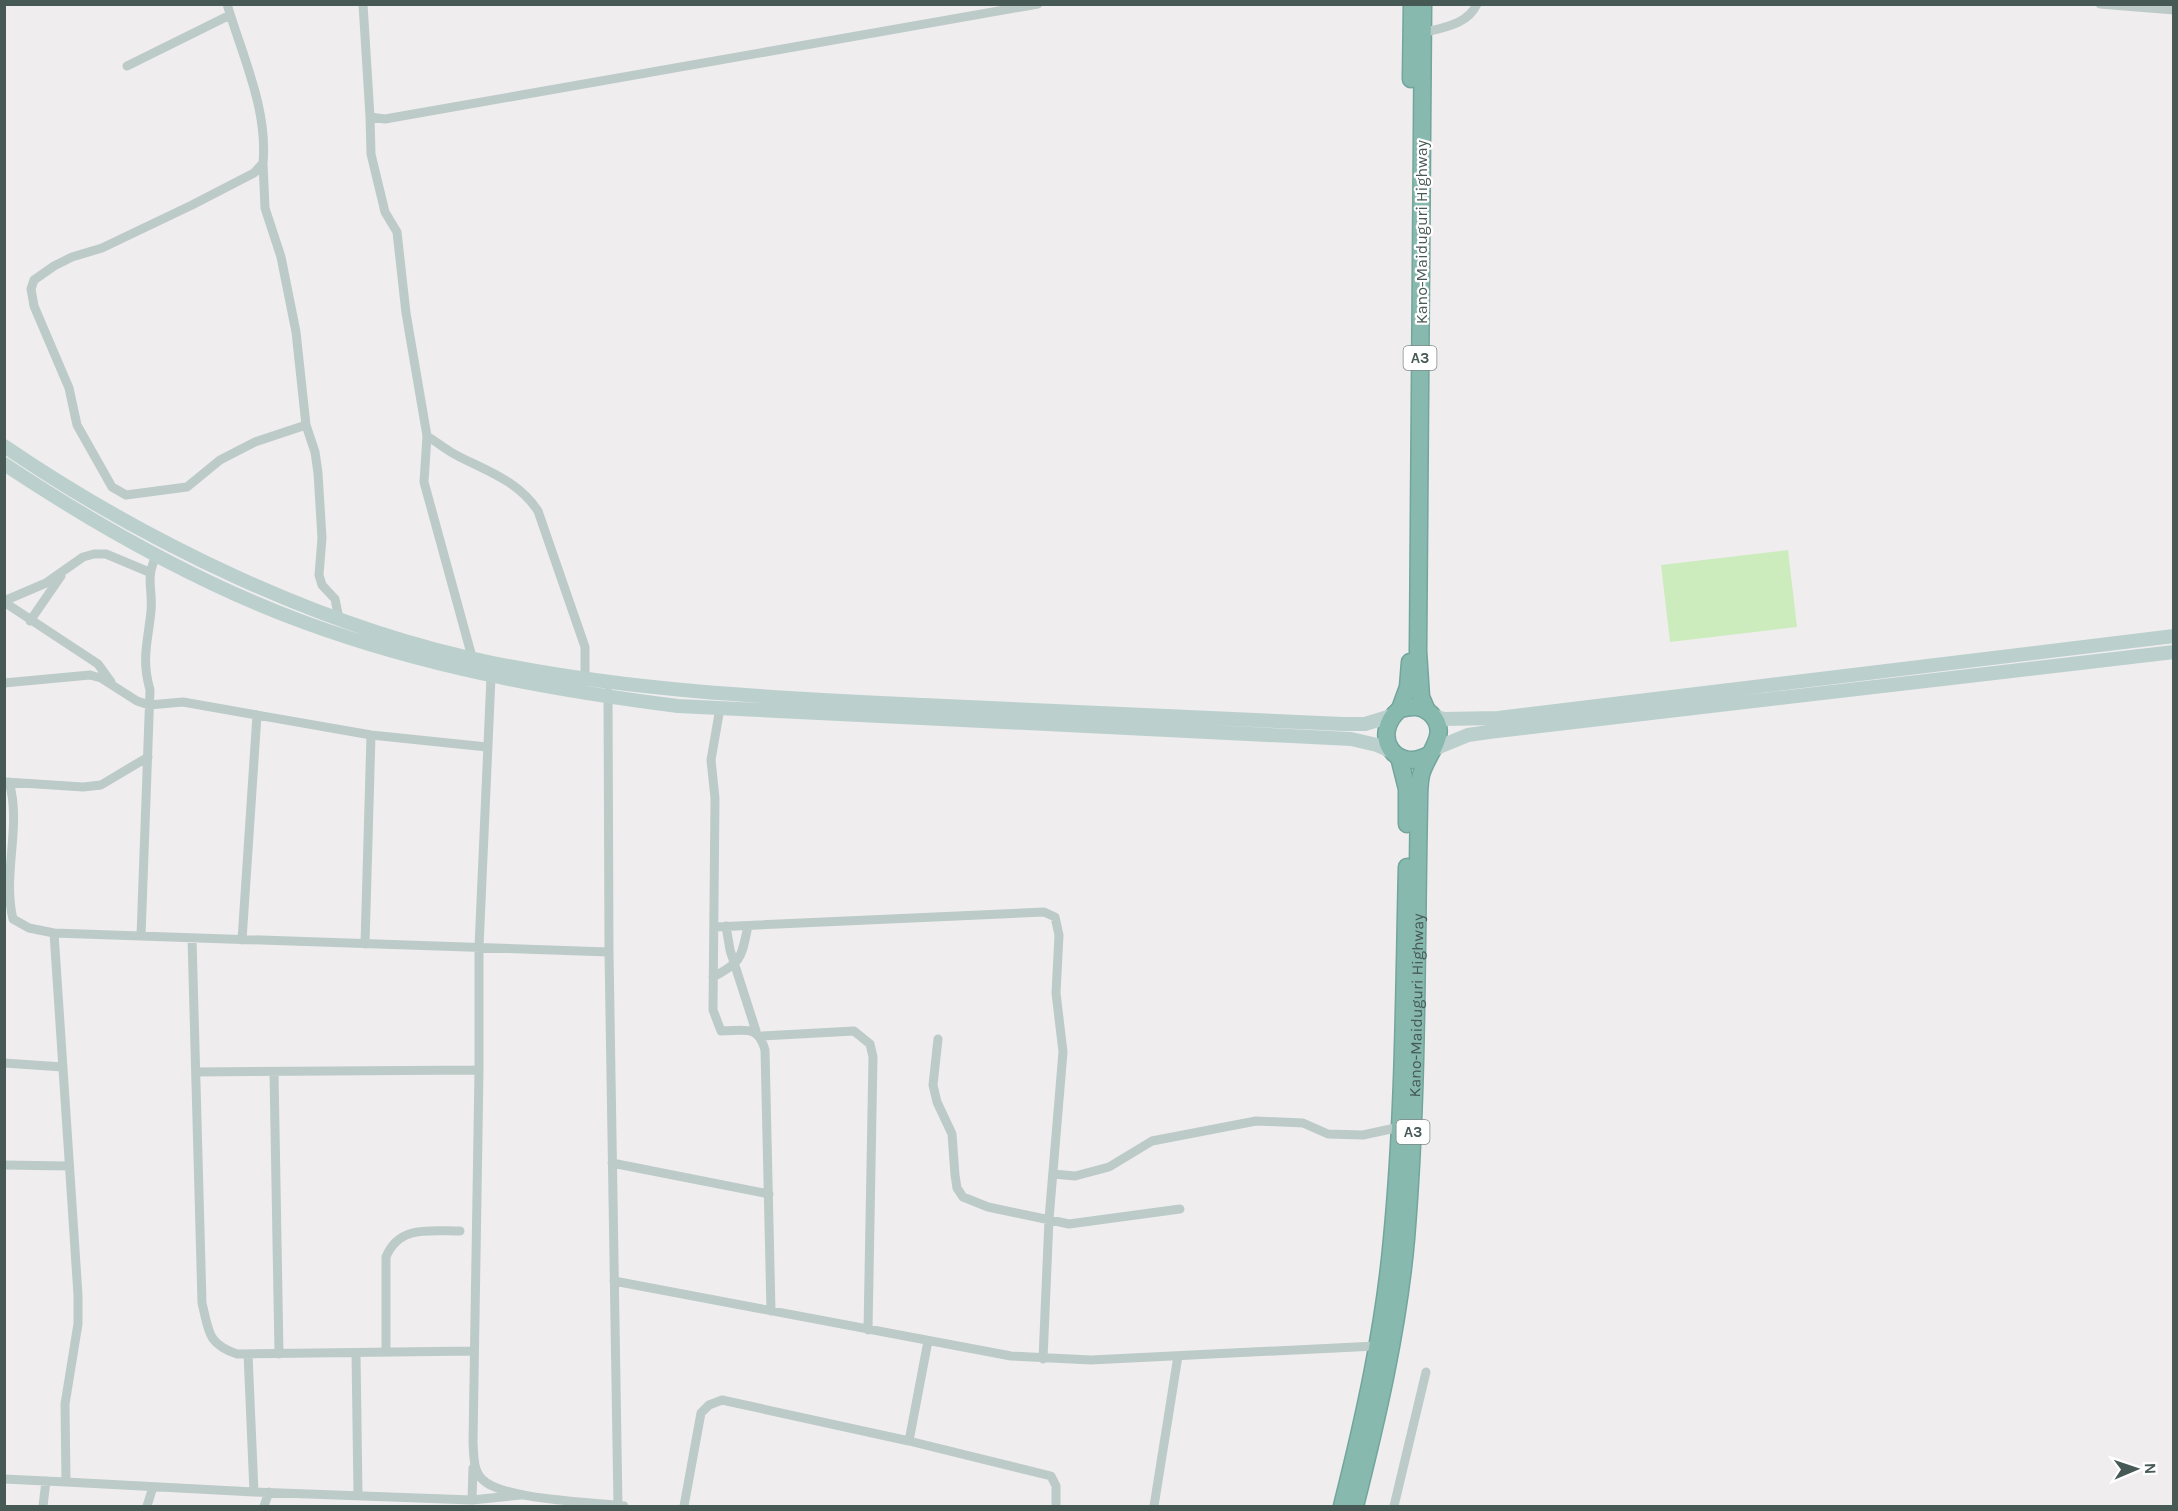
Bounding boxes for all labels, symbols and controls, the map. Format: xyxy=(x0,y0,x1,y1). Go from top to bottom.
street label: Kano-Maiduguri Highway xyxy=(1412,140,1431,324)
road number: A3 xyxy=(1404,346,1436,370)
street label: Kano-Maiduguri Highway xyxy=(1404,913,1427,1098)
road number: A3 xyxy=(1396,1120,1430,1144)
north arrow xyxy=(2106,1439,2166,1499)
text: N xyxy=(2141,1462,2160,1475)

